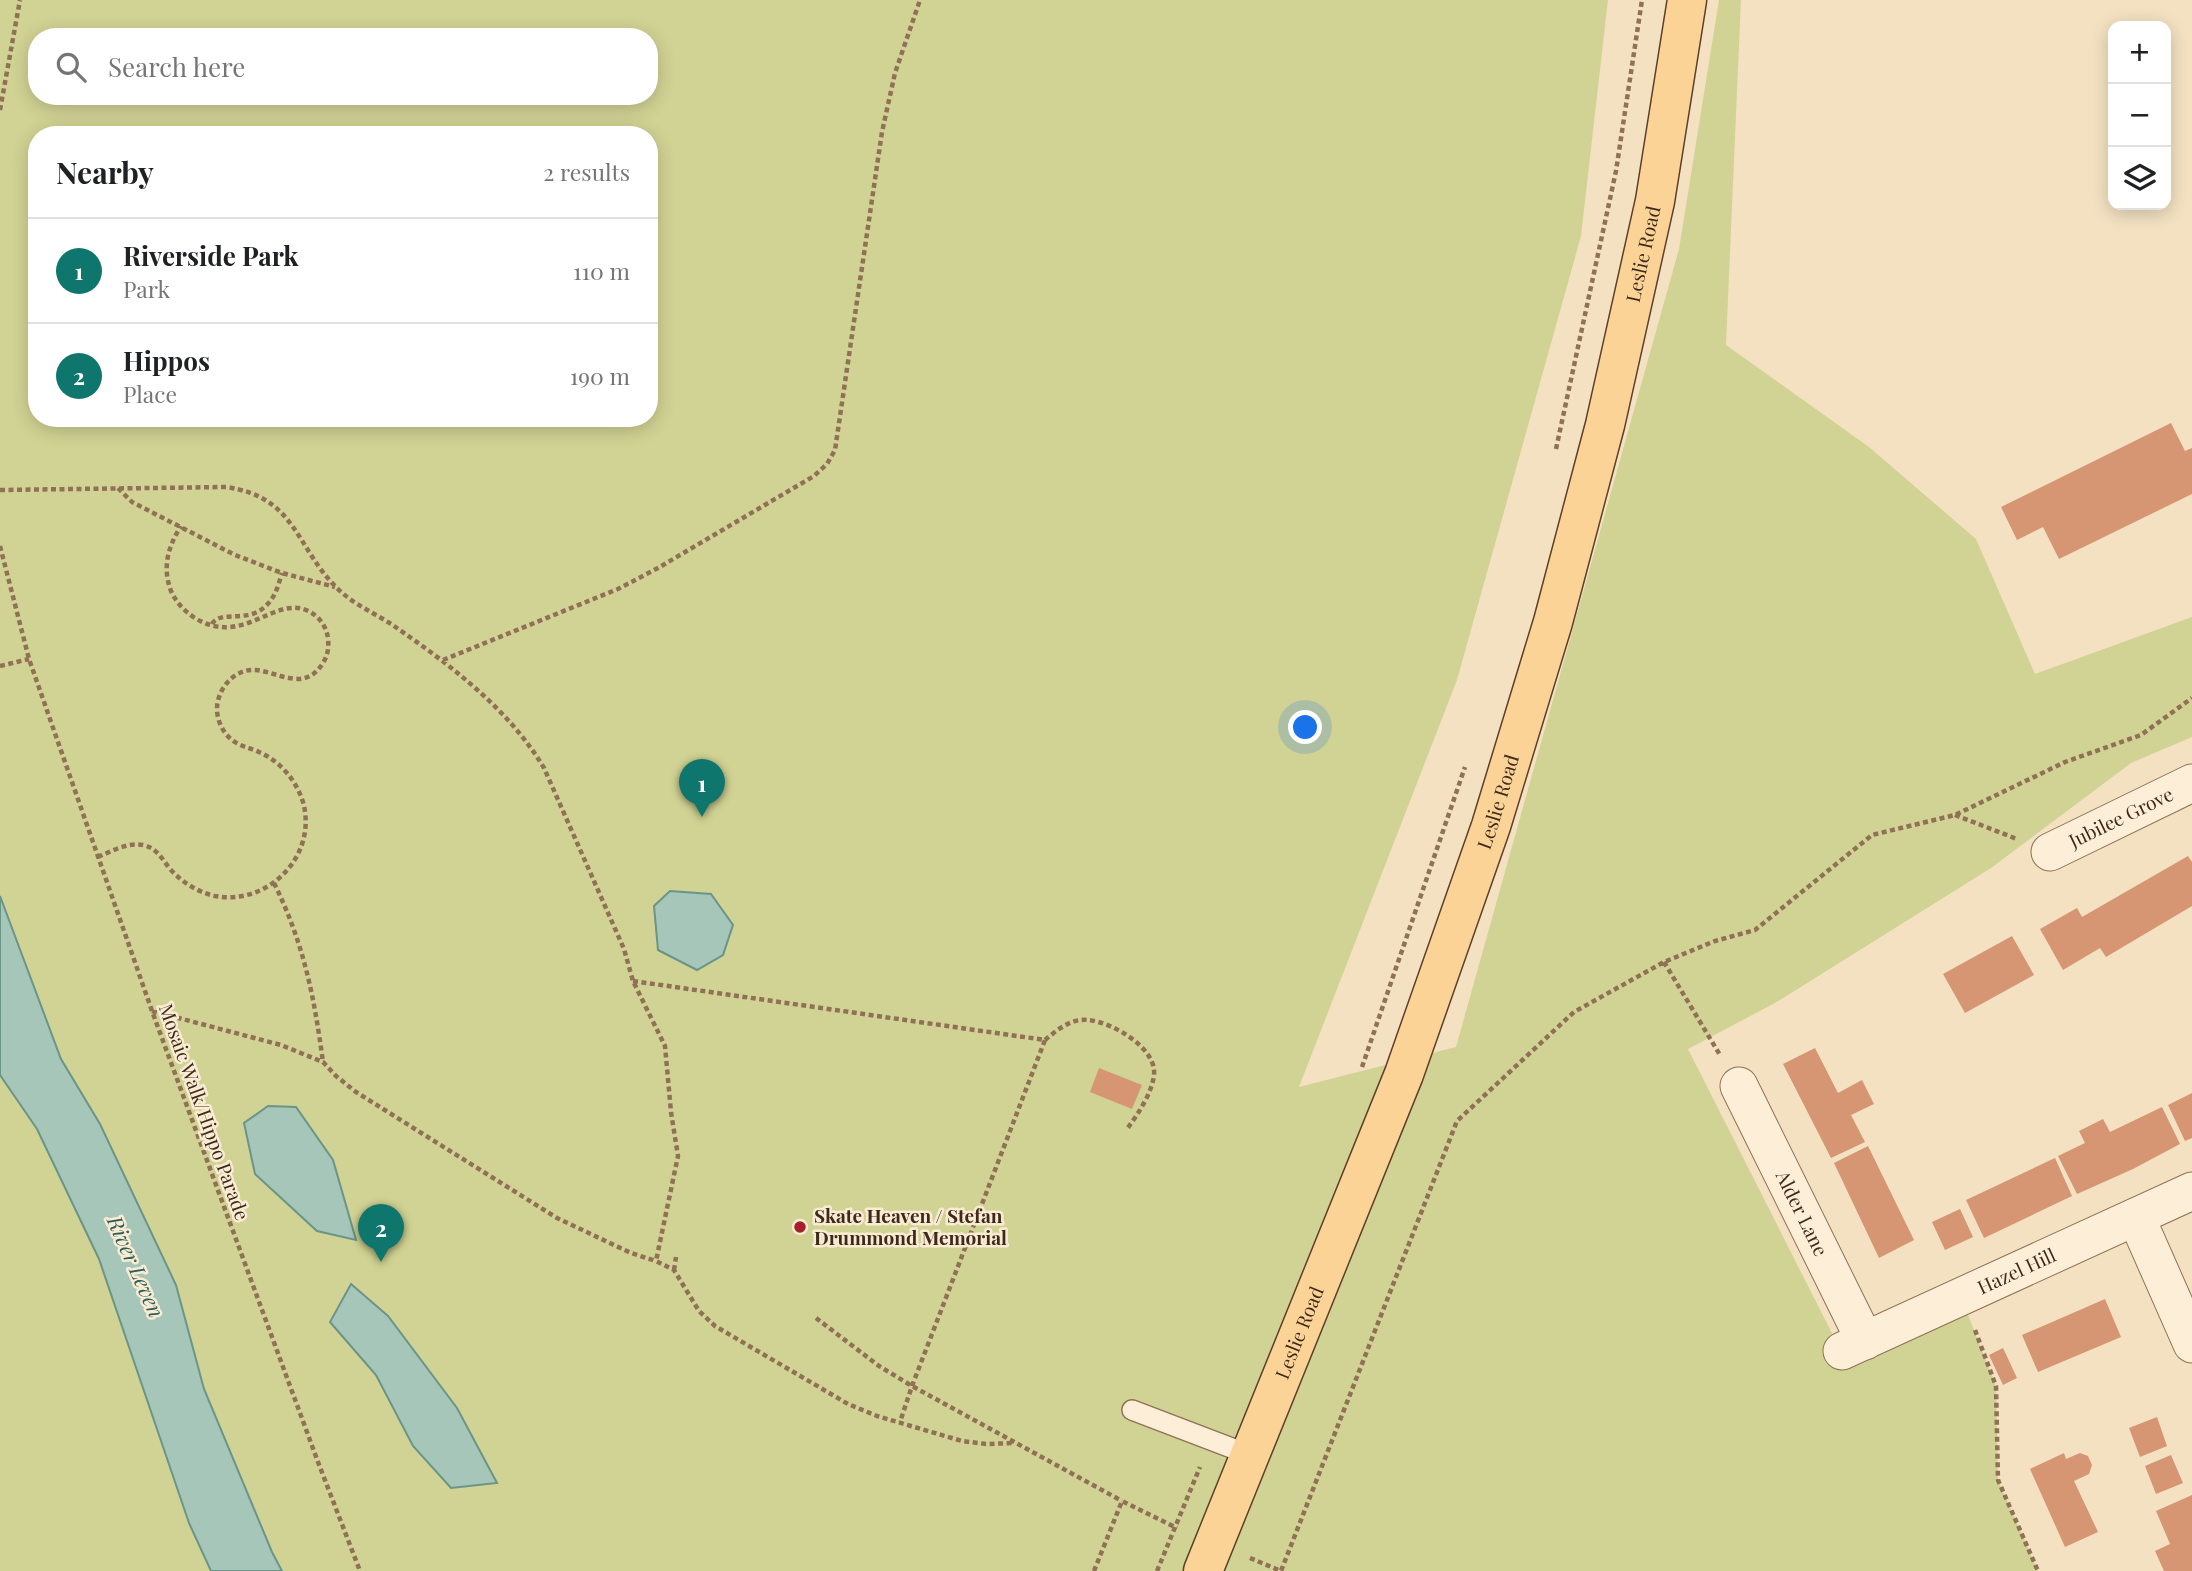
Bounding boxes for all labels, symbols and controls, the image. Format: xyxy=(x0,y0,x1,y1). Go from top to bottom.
map controls xyxy=(2108,21,2171,210)
button: + xyxy=(2108,21,2171,84)
search box xyxy=(28,28,658,105)
icon: search xyxy=(52,48,90,86)
text: Search here xyxy=(108,49,245,84)
button: − xyxy=(2108,84,2171,147)
button: layers xyxy=(2108,147,2171,210)
text: Nearby xyxy=(56,152,154,192)
text: 2 results xyxy=(543,156,630,187)
street label: Leslie Road xyxy=(1619,203,1666,304)
text: Riverside Park xyxy=(123,238,298,273)
text: 1 xyxy=(75,255,83,286)
text: 110 m xyxy=(573,255,630,286)
text: Park xyxy=(123,273,170,304)
text: Hippos xyxy=(123,343,210,378)
text: 2 xyxy=(73,360,85,391)
text: 190 m xyxy=(570,360,630,391)
text: Place xyxy=(123,378,177,409)
your location xyxy=(1288,710,1322,744)
street label: Leslie Road xyxy=(1470,751,1524,853)
pin: 1 xyxy=(679,759,725,817)
street label: Jubilee Grove xyxy=(2063,780,2177,853)
street label: Mosaic Walk/Hippo Parade xyxy=(154,1000,256,1223)
street label: Alder Lane xyxy=(1770,1165,1835,1260)
place label: Skate Heaven / Stefan Drummond Memorial xyxy=(814,1202,1007,1250)
pin: 2 xyxy=(358,1204,404,1262)
water label: River Leven xyxy=(102,1210,172,1321)
marker: Skate Heaven / Stefan Drummond Memorial xyxy=(792,1219,808,1235)
street label: Hazel Hill xyxy=(1973,1241,2060,1299)
street label: Leslie Road xyxy=(1268,1282,1329,1383)

